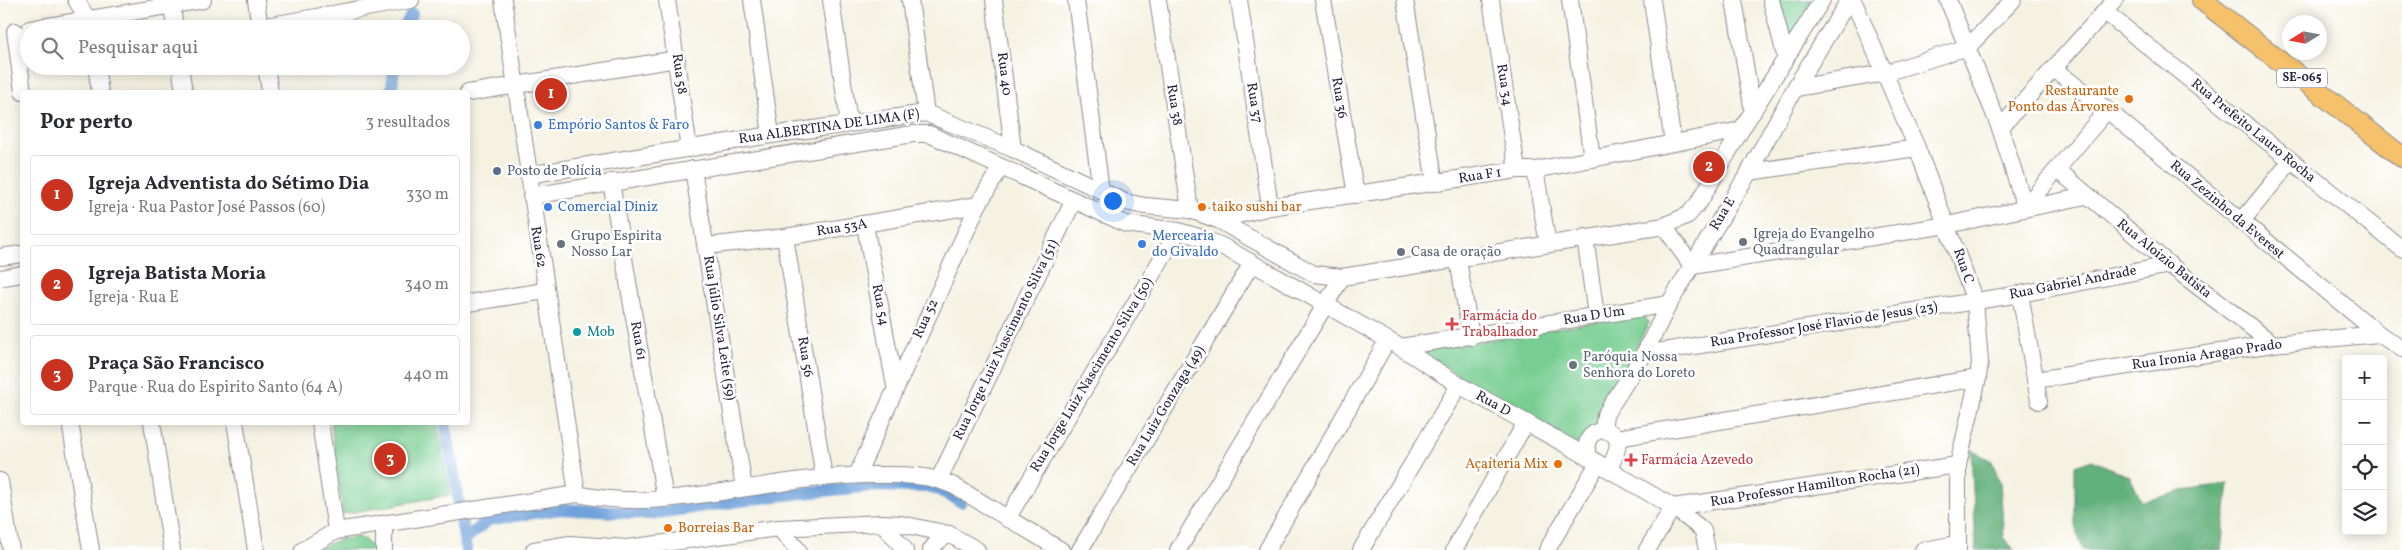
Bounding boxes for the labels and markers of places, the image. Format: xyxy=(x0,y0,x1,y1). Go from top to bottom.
pin: 1 xyxy=(535,75,567,113)
place label: Restaurante Ponto das Árvores xyxy=(2008,82,2119,117)
marker: Restaurante Ponto das Árvores xyxy=(2123,93,2135,105)
place label: Empório Santos & Faro xyxy=(548,116,689,135)
marker: Empório Santos & Faro xyxy=(532,119,544,131)
pin: 2 xyxy=(1693,148,1725,186)
place label: Posto de Polícia xyxy=(507,162,602,181)
marker: Posto de Polícia xyxy=(491,165,503,177)
place label: Comercial Diniz xyxy=(558,198,658,217)
place label: taiko sushi bar xyxy=(1212,198,1302,217)
marker: Comercial Diniz xyxy=(542,201,554,213)
marker: taiko sushi bar xyxy=(1196,201,1208,213)
place label: Igreja do Evangelho Quadrangular xyxy=(1753,225,1874,260)
place label: Grupo Espirita Nosso Lar xyxy=(571,227,662,262)
place label: Mercearia do Givaldo xyxy=(1152,227,1219,262)
marker: Igreja do Evangelho Quadrangular xyxy=(1737,236,1749,248)
marker: Grupo Espirita Nosso Lar xyxy=(555,238,567,250)
marker: Mercearia do Givaldo xyxy=(1136,238,1148,250)
place label: Casa de oração xyxy=(1411,243,1501,262)
marker: Casa de oração xyxy=(1395,246,1407,258)
place label: Farmácia do Trabalhador xyxy=(1462,307,1538,342)
marker: Farmácia do Trabalhador xyxy=(1446,318,1458,330)
place label: Mob xyxy=(587,323,615,342)
marker: Mob xyxy=(571,326,583,338)
place label: Paróquia Nossa Senhora do Loreto xyxy=(1583,348,1695,383)
marker: Paróquia Nossa Senhora do Loreto xyxy=(1567,359,1579,371)
pin: 3 xyxy=(374,440,406,478)
place label: Farmácia Azevedo xyxy=(1641,451,1753,470)
marker: Farmácia Azevedo xyxy=(1625,454,1637,466)
place label: Açaíteria Mix xyxy=(1465,455,1548,474)
marker: Açaíteria Mix xyxy=(1552,458,1564,470)
place label: Borreias Bar xyxy=(678,519,754,538)
marker: Borreias Bar xyxy=(662,522,674,534)

